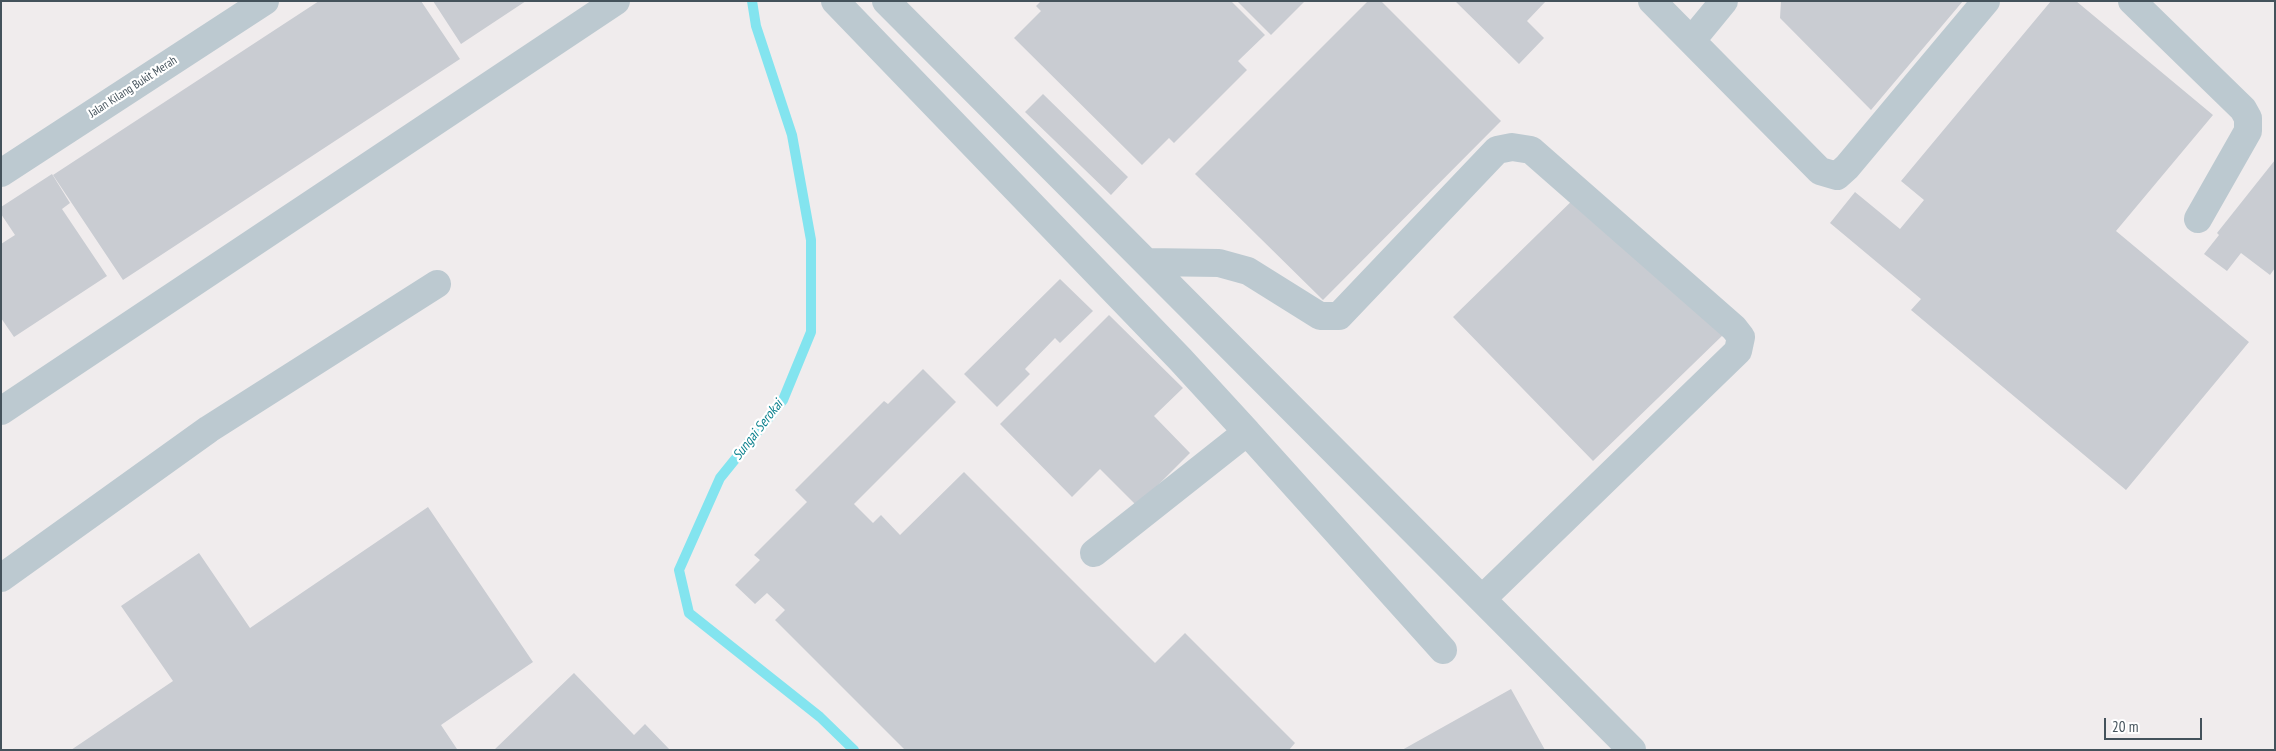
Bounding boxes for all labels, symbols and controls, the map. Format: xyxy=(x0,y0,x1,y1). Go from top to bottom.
street label: Jalan Kilang Bukit Merah xyxy=(86,53,180,121)
water label: Sungai Serokai xyxy=(729,397,787,463)
scale bar xyxy=(2106,708,2204,740)
text: 20 m xyxy=(2112,717,2138,736)

